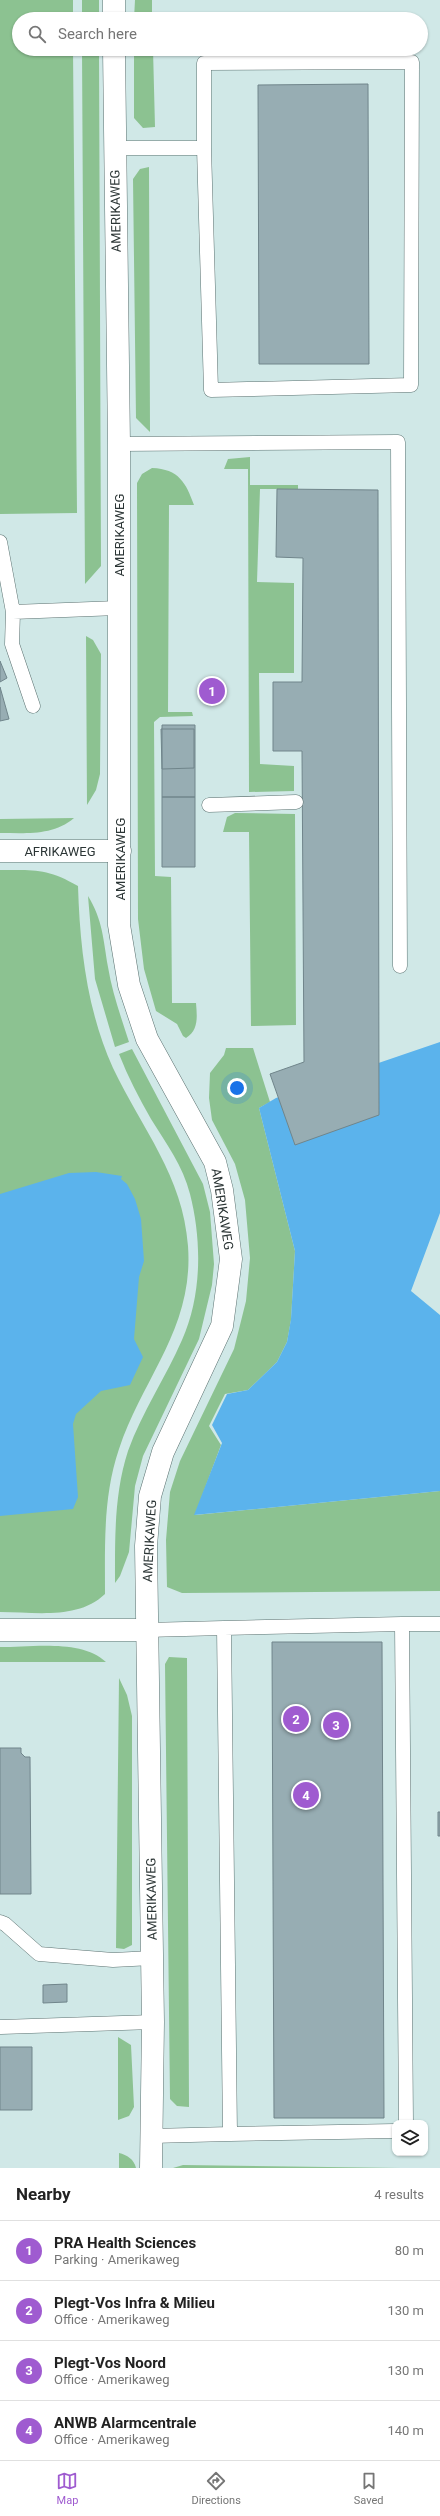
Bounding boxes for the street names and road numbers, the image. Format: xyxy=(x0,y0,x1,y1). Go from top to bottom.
street label: AMERIKAWEG xyxy=(107,169,124,252)
street label: AMERIKAWEG xyxy=(112,494,127,576)
street label: AMERIKAWEG xyxy=(113,818,128,900)
street label: AFRIKAWEG xyxy=(24,844,96,859)
street label: AMERIKAWEG xyxy=(209,1167,236,1251)
street label: AMERIKAWEG xyxy=(140,1499,159,1583)
street label: AMERIKAWEG xyxy=(143,1857,160,1940)

